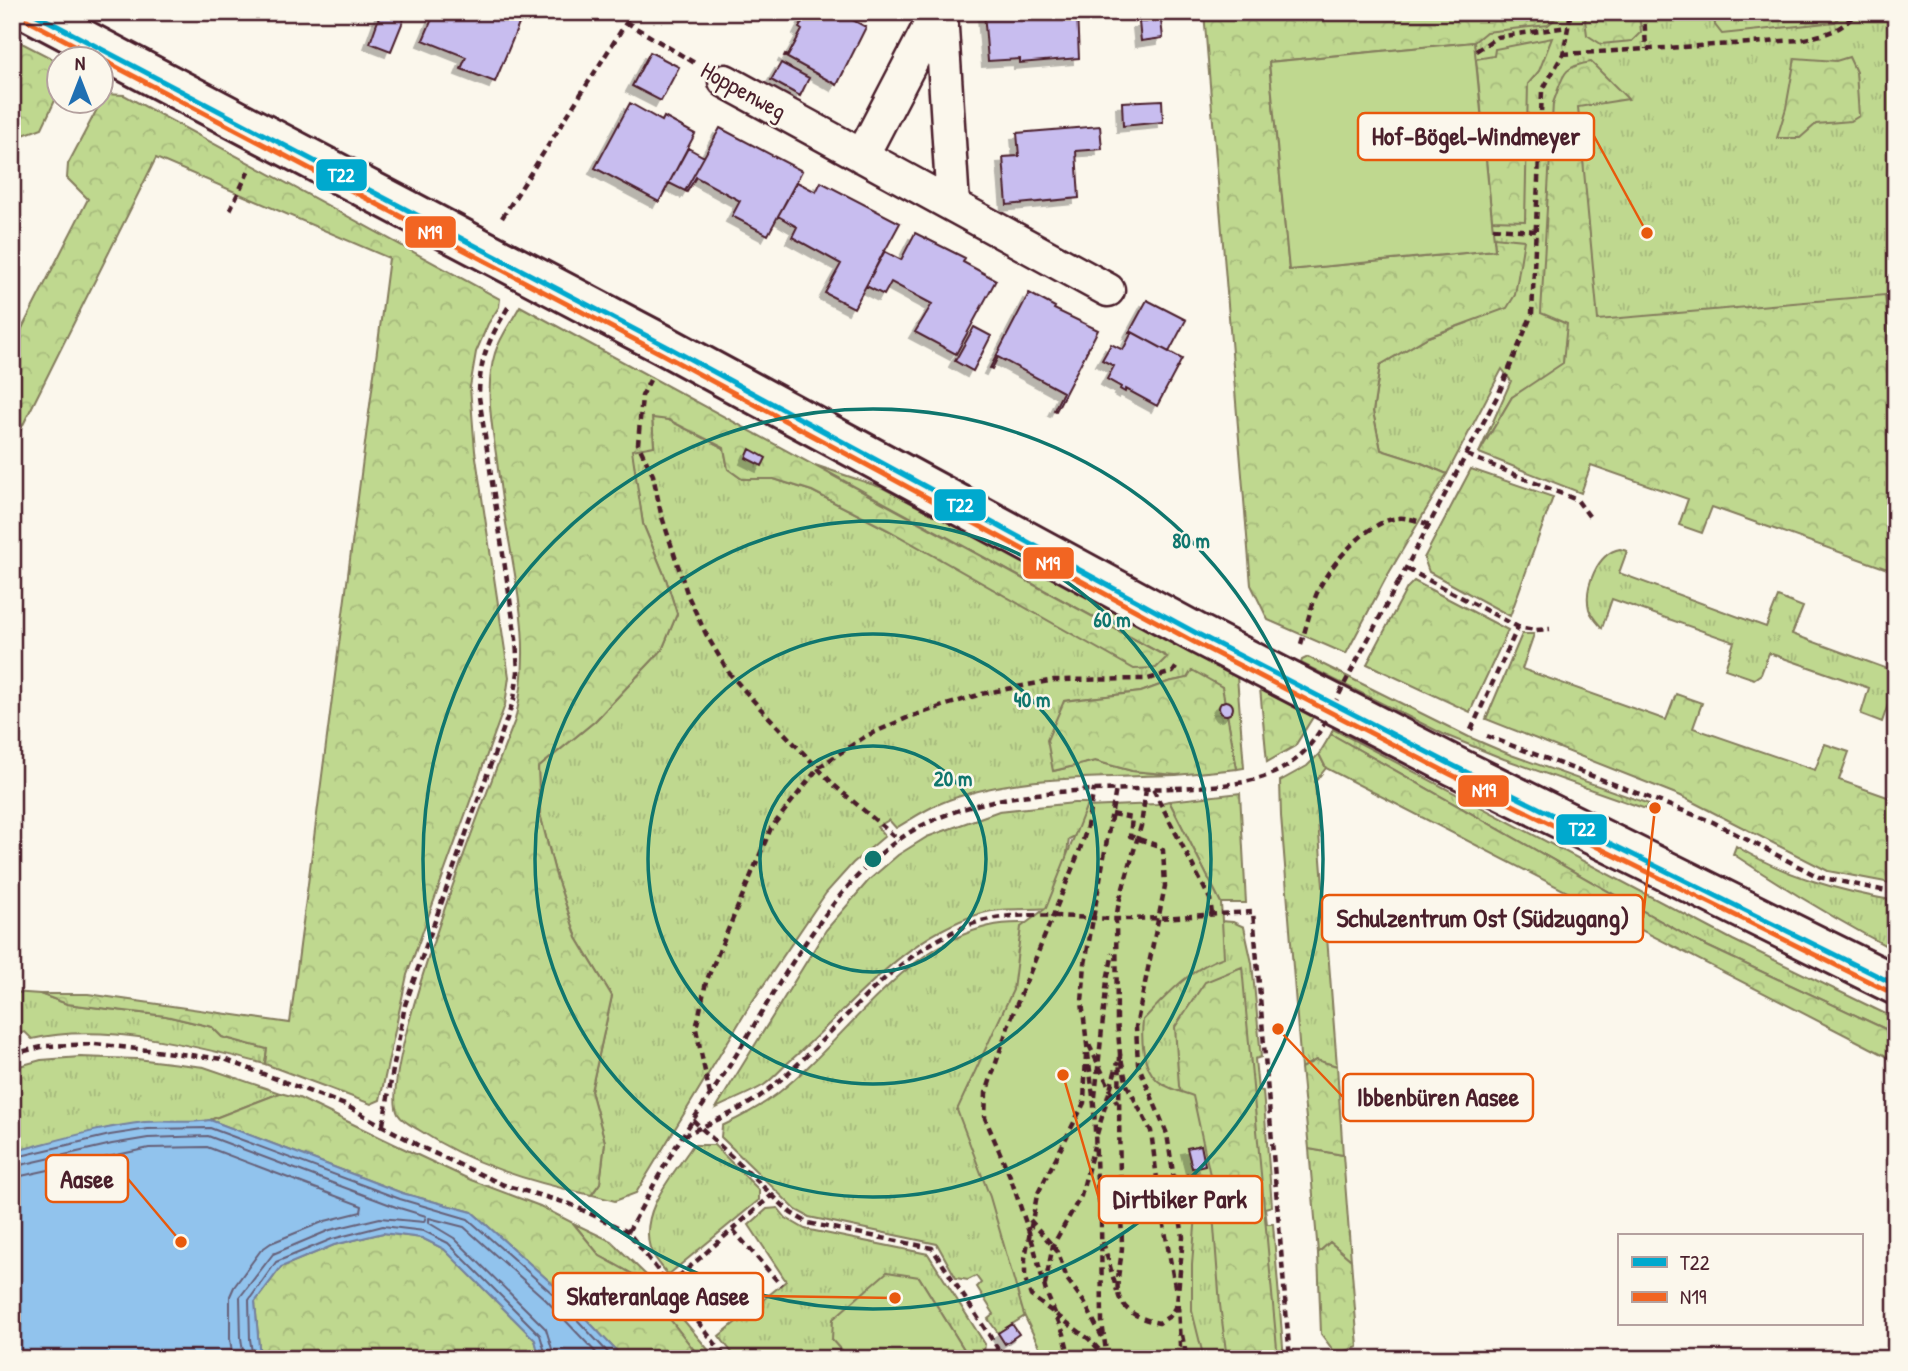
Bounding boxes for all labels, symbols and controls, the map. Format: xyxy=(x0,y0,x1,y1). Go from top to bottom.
north arrow xyxy=(46,46,116,116)
text: N xyxy=(75,50,85,76)
street label: Hoppenweg xyxy=(695,53,793,127)
callout: Hof-Bögel-Windmeyer xyxy=(1358,113,1594,160)
text: Hof-Bögel-Windmeyer xyxy=(1372,118,1581,154)
line badge: T22 xyxy=(315,158,368,192)
text: T22 xyxy=(327,162,354,188)
line badge: N19 xyxy=(404,215,457,249)
text: N19 xyxy=(418,219,442,245)
line badge: T22 xyxy=(933,488,987,522)
text: T22 xyxy=(946,492,973,518)
text: 80 m xyxy=(1172,526,1210,555)
line badge: N19 xyxy=(1022,546,1075,580)
text: N19 xyxy=(1036,550,1060,576)
text: 60 m xyxy=(1094,605,1130,634)
text: 40 m xyxy=(1014,685,1050,714)
text: 20 m xyxy=(934,764,972,793)
line badge: N19 xyxy=(1457,774,1510,808)
text: N19 xyxy=(1472,777,1496,803)
line badge: T22 xyxy=(1555,813,1608,846)
text: T22 xyxy=(1568,816,1595,842)
centre of rings xyxy=(861,847,885,871)
callout: Schulzentrum Ost (Südzugang) xyxy=(1322,895,1643,942)
text: Schulzentrum Ost (Südzugang) xyxy=(1336,900,1630,936)
callout: Ibbenbüren Aasee xyxy=(1343,1074,1533,1121)
text: Ibbenbüren Aasee xyxy=(1357,1079,1520,1114)
callout: Aasee xyxy=(46,1155,128,1202)
text: Aasee xyxy=(60,1161,114,1196)
callout: Dirtbiker Park xyxy=(1099,1176,1262,1223)
text: Dirtbiker Park xyxy=(1113,1181,1247,1216)
legend xyxy=(1618,1234,1862,1326)
text: T22 xyxy=(1680,1248,1710,1277)
callout: Skateranlage Aasee xyxy=(553,1273,763,1320)
text: Skateranlage Aasee xyxy=(567,1278,750,1314)
text: N19 xyxy=(1680,1282,1707,1311)

